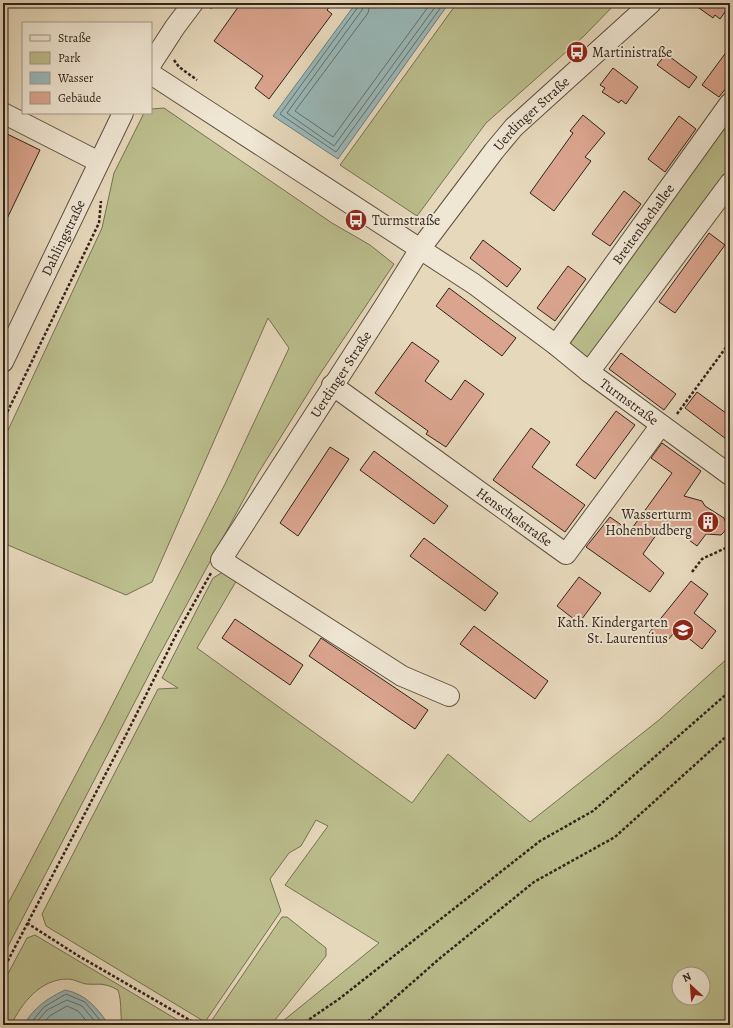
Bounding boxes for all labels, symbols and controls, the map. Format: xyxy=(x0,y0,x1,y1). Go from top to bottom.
legend xyxy=(22,22,152,114)
text: Straße xyxy=(58,30,91,46)
bus stop icon: Martinistraße xyxy=(564,39,590,65)
place label: Martinistraße xyxy=(592,43,672,62)
text: Park xyxy=(58,50,81,66)
text: Wasser xyxy=(57,70,94,86)
street label: Uerdinger Straße xyxy=(489,72,573,155)
text: Gebäude xyxy=(58,90,101,106)
street label: Breitenbachallee xyxy=(607,180,679,268)
street label: Dahlingstraße xyxy=(36,196,89,279)
bus stop icon: Turmstraße xyxy=(343,207,369,233)
place label: Turmstraße xyxy=(372,211,440,230)
street label: Uerdinger Straße xyxy=(306,327,376,421)
street label: Turmstraße xyxy=(596,374,663,429)
street label: Henschelstraße xyxy=(473,483,556,551)
place label: Wasserturm Hohenbudberg xyxy=(605,505,692,540)
building icon: Wasserturm Hohenbudberg xyxy=(695,509,721,535)
place label: Kath. Kindergarten St. Laurentius xyxy=(557,613,668,648)
school or university icon: Kath. Kindergarten St. Laurentius xyxy=(670,617,696,643)
north arrow xyxy=(671,966,711,1006)
text: N xyxy=(680,969,694,986)

